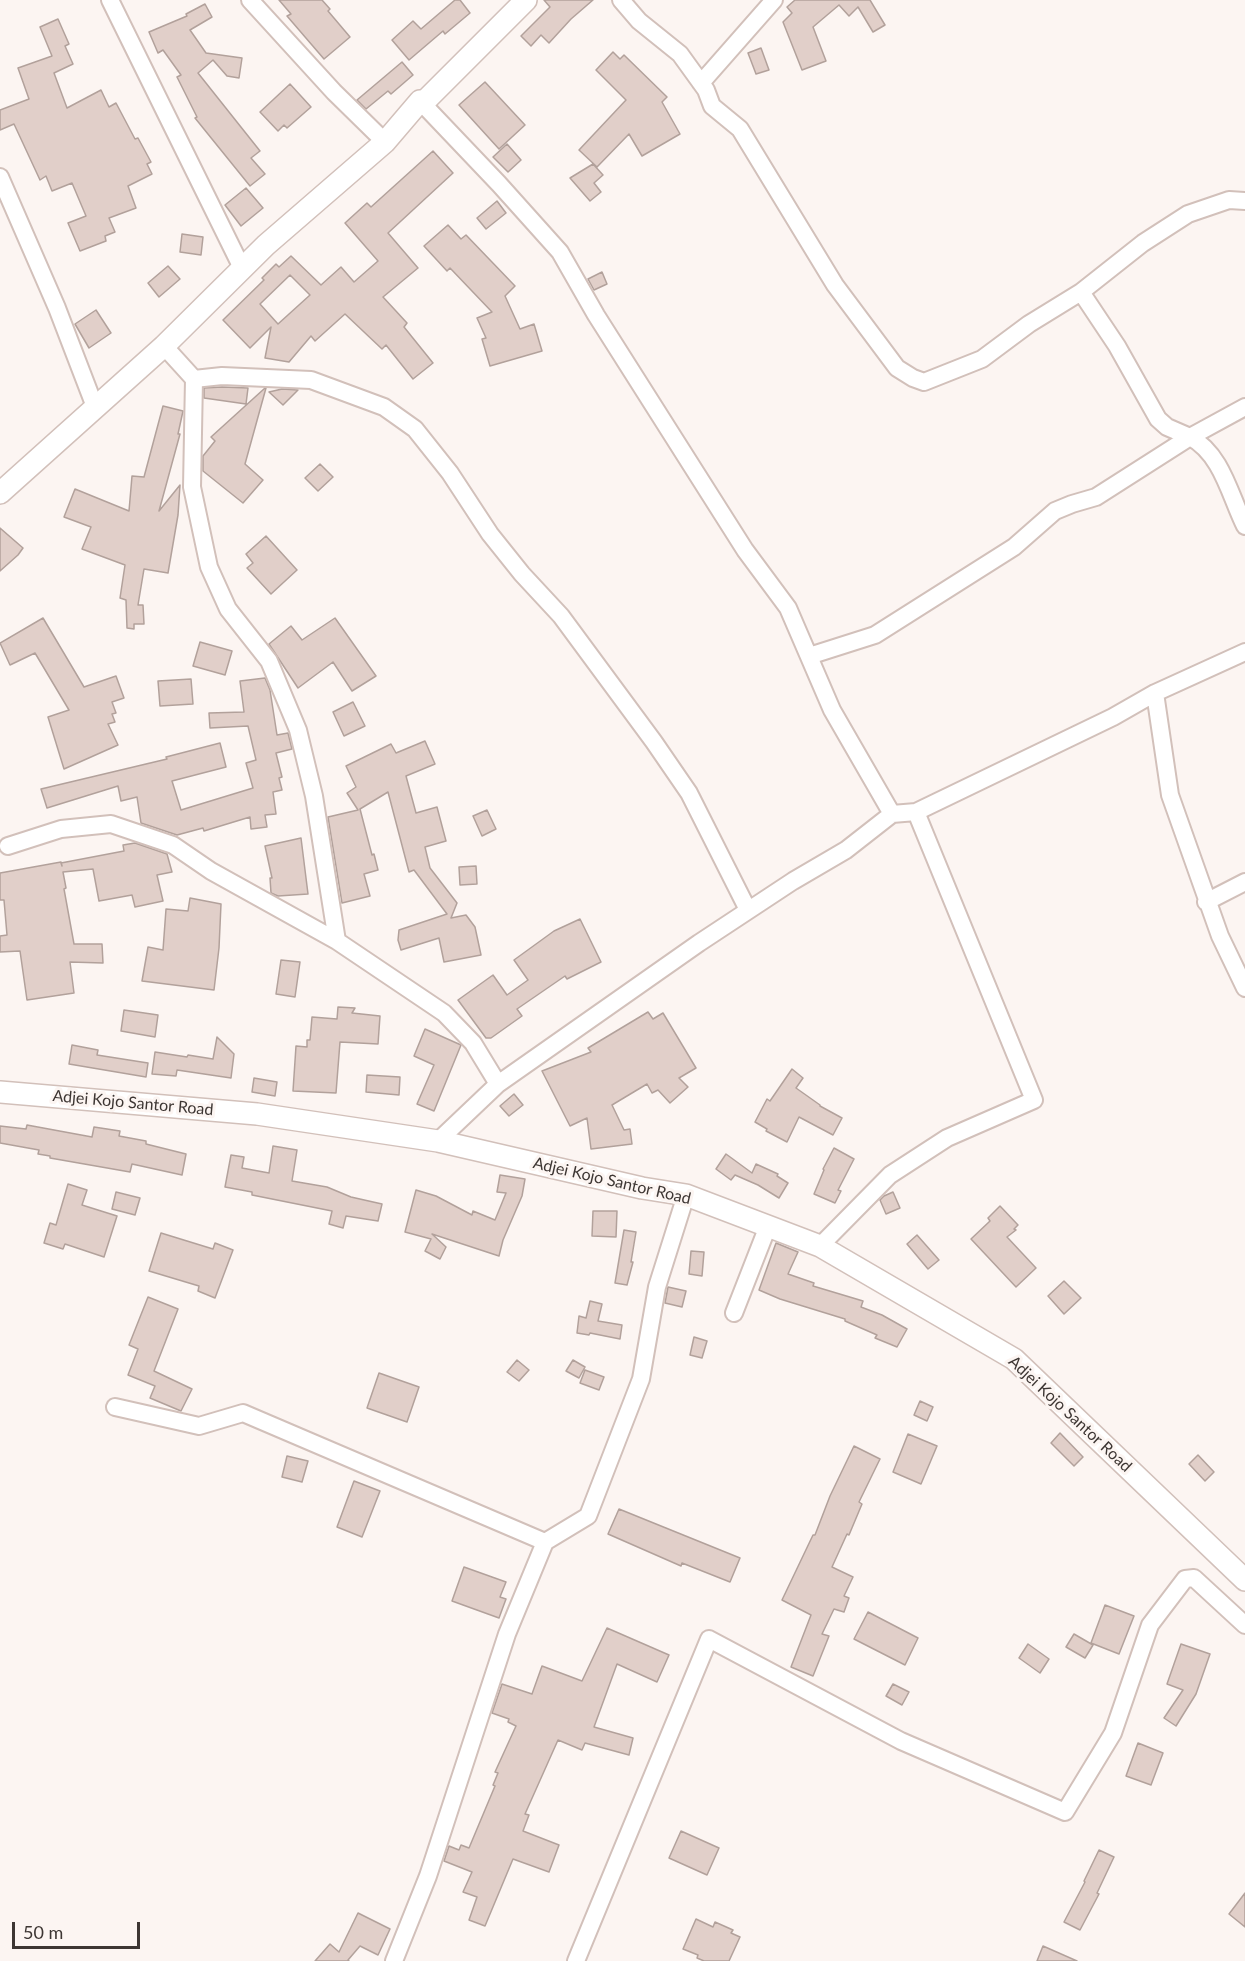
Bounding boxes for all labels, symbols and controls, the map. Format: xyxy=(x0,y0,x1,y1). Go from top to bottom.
street label: Adjei Kojo Santor Road xyxy=(52,1086,214,1120)
street label: Adjei Kojo Santor Road xyxy=(531,1153,693,1209)
street label: Adjei Kojo Santor Road xyxy=(1004,1352,1136,1476)
scale bar xyxy=(15,1910,142,1948)
text: 50 m xyxy=(23,1921,63,1943)

